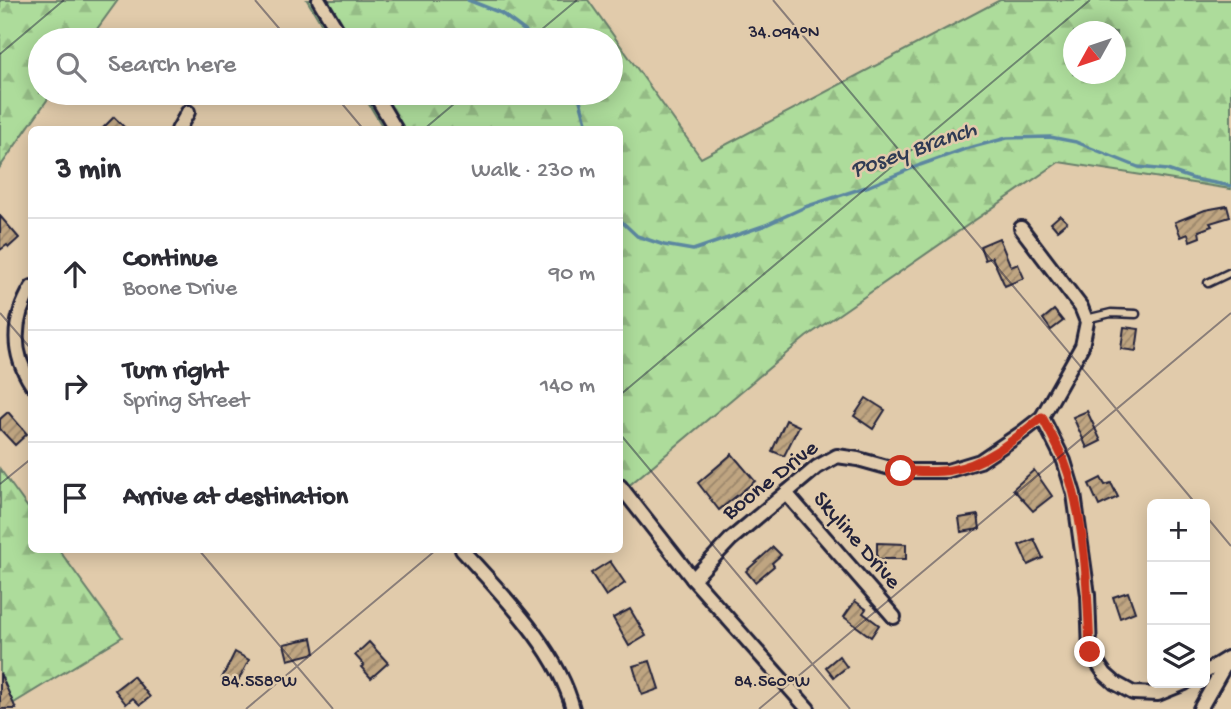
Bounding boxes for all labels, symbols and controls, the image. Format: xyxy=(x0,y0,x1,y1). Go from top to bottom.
north arrow xyxy=(1063,21,1126,84)
text: 34.094°N xyxy=(747,23,820,44)
search box xyxy=(28,28,623,105)
icon: search xyxy=(52,48,90,86)
text: Search here xyxy=(108,51,236,82)
water label: Posey Branch xyxy=(847,116,982,186)
text: 3 min xyxy=(56,154,121,189)
text: Walk · 230 m xyxy=(471,158,595,185)
text: Continue xyxy=(123,245,217,276)
icon: ahead xyxy=(56,255,94,293)
text: 90 m xyxy=(549,261,595,288)
text: Boone Drive xyxy=(123,276,237,303)
text: Turn right xyxy=(123,357,227,388)
icon: right xyxy=(56,367,94,405)
text: 140 m xyxy=(540,373,595,400)
text: Spring Street xyxy=(123,388,249,415)
street label: Boone Drive xyxy=(717,435,825,527)
route start xyxy=(885,455,916,486)
icon: arrive xyxy=(56,479,94,517)
text: Arrive at destination xyxy=(123,483,348,514)
street label: Skyline Drive xyxy=(806,487,907,596)
map controls xyxy=(1147,499,1210,688)
button: + xyxy=(1147,499,1210,562)
button: − xyxy=(1147,562,1210,625)
button: layers xyxy=(1147,625,1210,688)
route end xyxy=(1074,636,1105,667)
text: 84.558°W xyxy=(221,672,297,693)
text: 84.560°W xyxy=(734,672,810,693)

